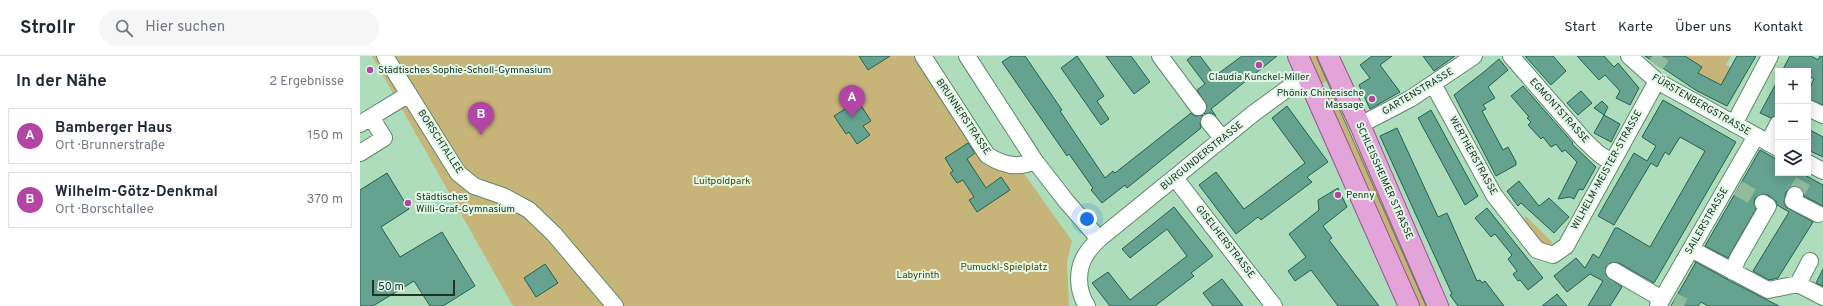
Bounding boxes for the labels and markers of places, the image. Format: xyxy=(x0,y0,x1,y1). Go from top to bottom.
marker: Claudia Kunckel-Miller xyxy=(1254,60,1264,70)
place label: Städtisches Sophie-Scholl-Gymnasium xyxy=(378,64,551,77)
marker: Städtisches Sophie-Scholl-Gymnasium xyxy=(365,65,375,75)
place label: Claudia Kunckel-Miller xyxy=(1209,71,1310,84)
pin: A xyxy=(839,85,865,118)
place label: Phönix Chinesische Massage xyxy=(1277,87,1364,112)
marker: Phönix Chinesische Massage xyxy=(1367,94,1377,104)
pin: B xyxy=(468,102,494,135)
place label: Penny xyxy=(1346,189,1374,202)
marker: Penny xyxy=(1333,190,1343,200)
place label: Städtisches Willi-Graf-Gymnasium xyxy=(416,191,515,216)
marker: Städtisches Willi-Graf-Gymnasium xyxy=(403,198,413,208)

